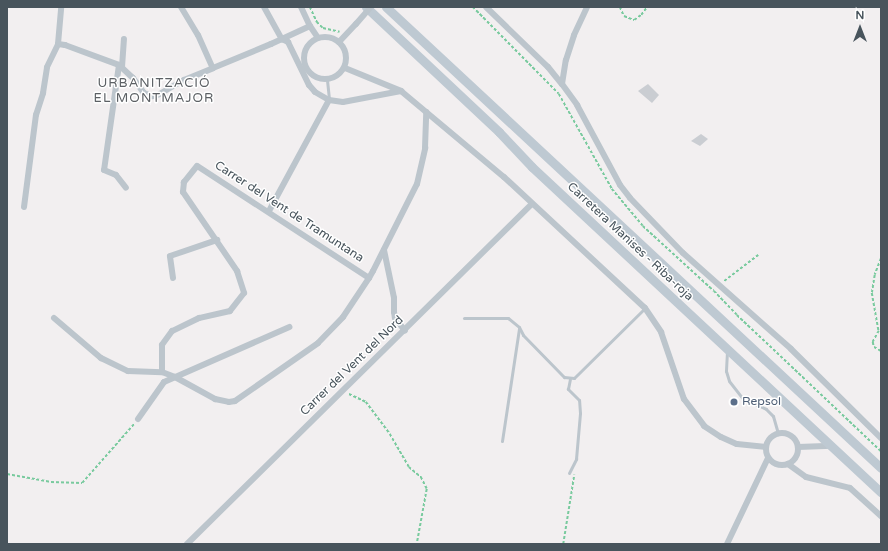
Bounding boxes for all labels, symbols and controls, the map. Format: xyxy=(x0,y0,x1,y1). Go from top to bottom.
north arrow xyxy=(840,8,880,48)
text: N xyxy=(856,9,864,22)
district label: URBANITZACIÓ EL MONTMAJOR xyxy=(94,76,214,107)
street label: Carrer del Vent de Tramuntana xyxy=(212,158,366,266)
street label: Carretera Manises - Riba-roja xyxy=(564,180,696,304)
street label: Carrer del Vent del Nord xyxy=(297,313,407,419)
place label: Repsol xyxy=(742,395,781,409)
marker: Repsol xyxy=(729,397,739,407)

